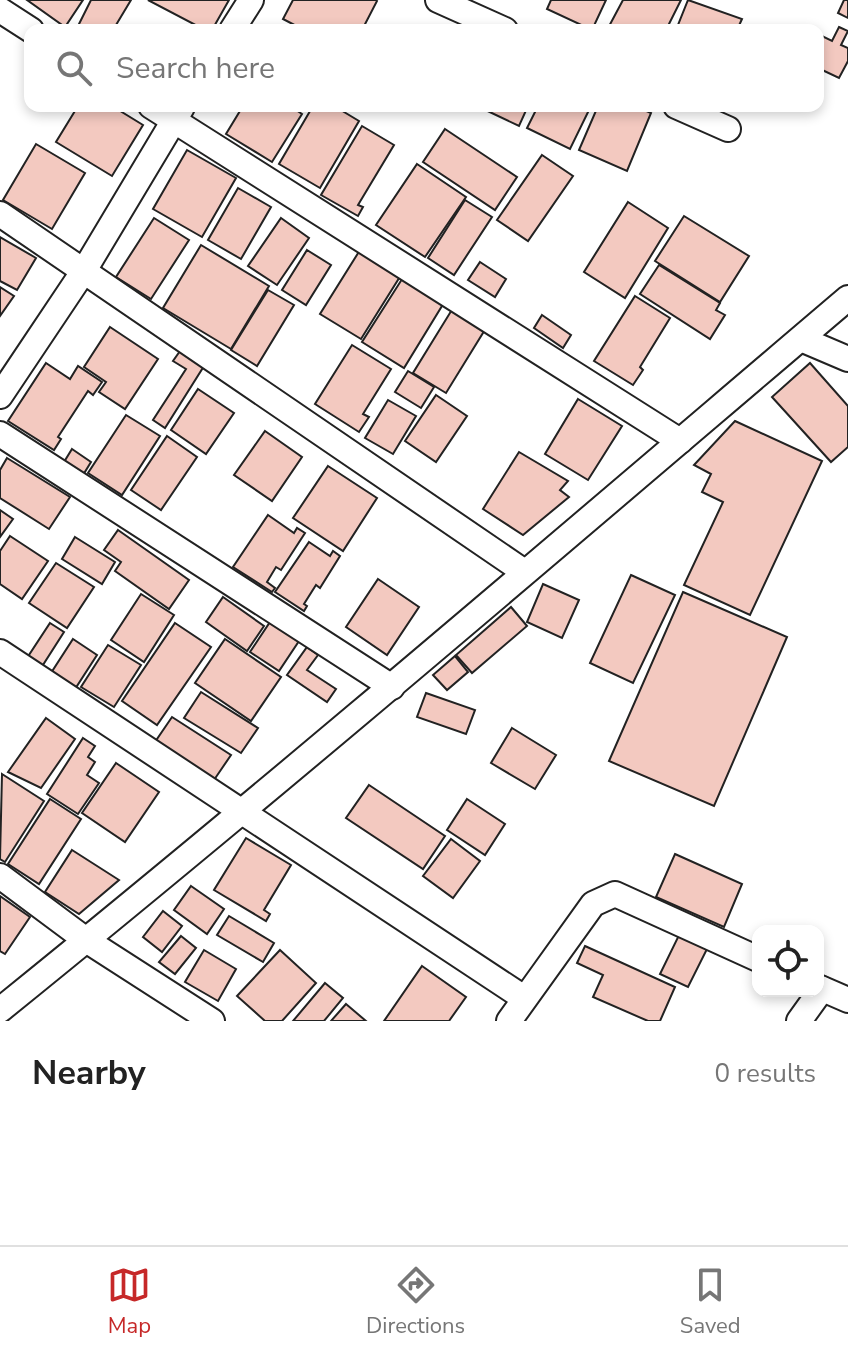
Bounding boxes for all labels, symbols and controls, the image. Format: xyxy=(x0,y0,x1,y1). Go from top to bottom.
search box xyxy=(24,24,824,112)
icon: search xyxy=(52,46,96,90)
text: Search here xyxy=(116,48,275,89)
map controls xyxy=(752,925,824,997)
button: locate xyxy=(752,925,824,997)
text: Nearby xyxy=(32,1050,146,1096)
text: 0 results xyxy=(715,1056,816,1091)
tab: Map xyxy=(107,1263,151,1341)
tab: Directions xyxy=(366,1263,465,1341)
tab: Saved xyxy=(680,1263,741,1341)

